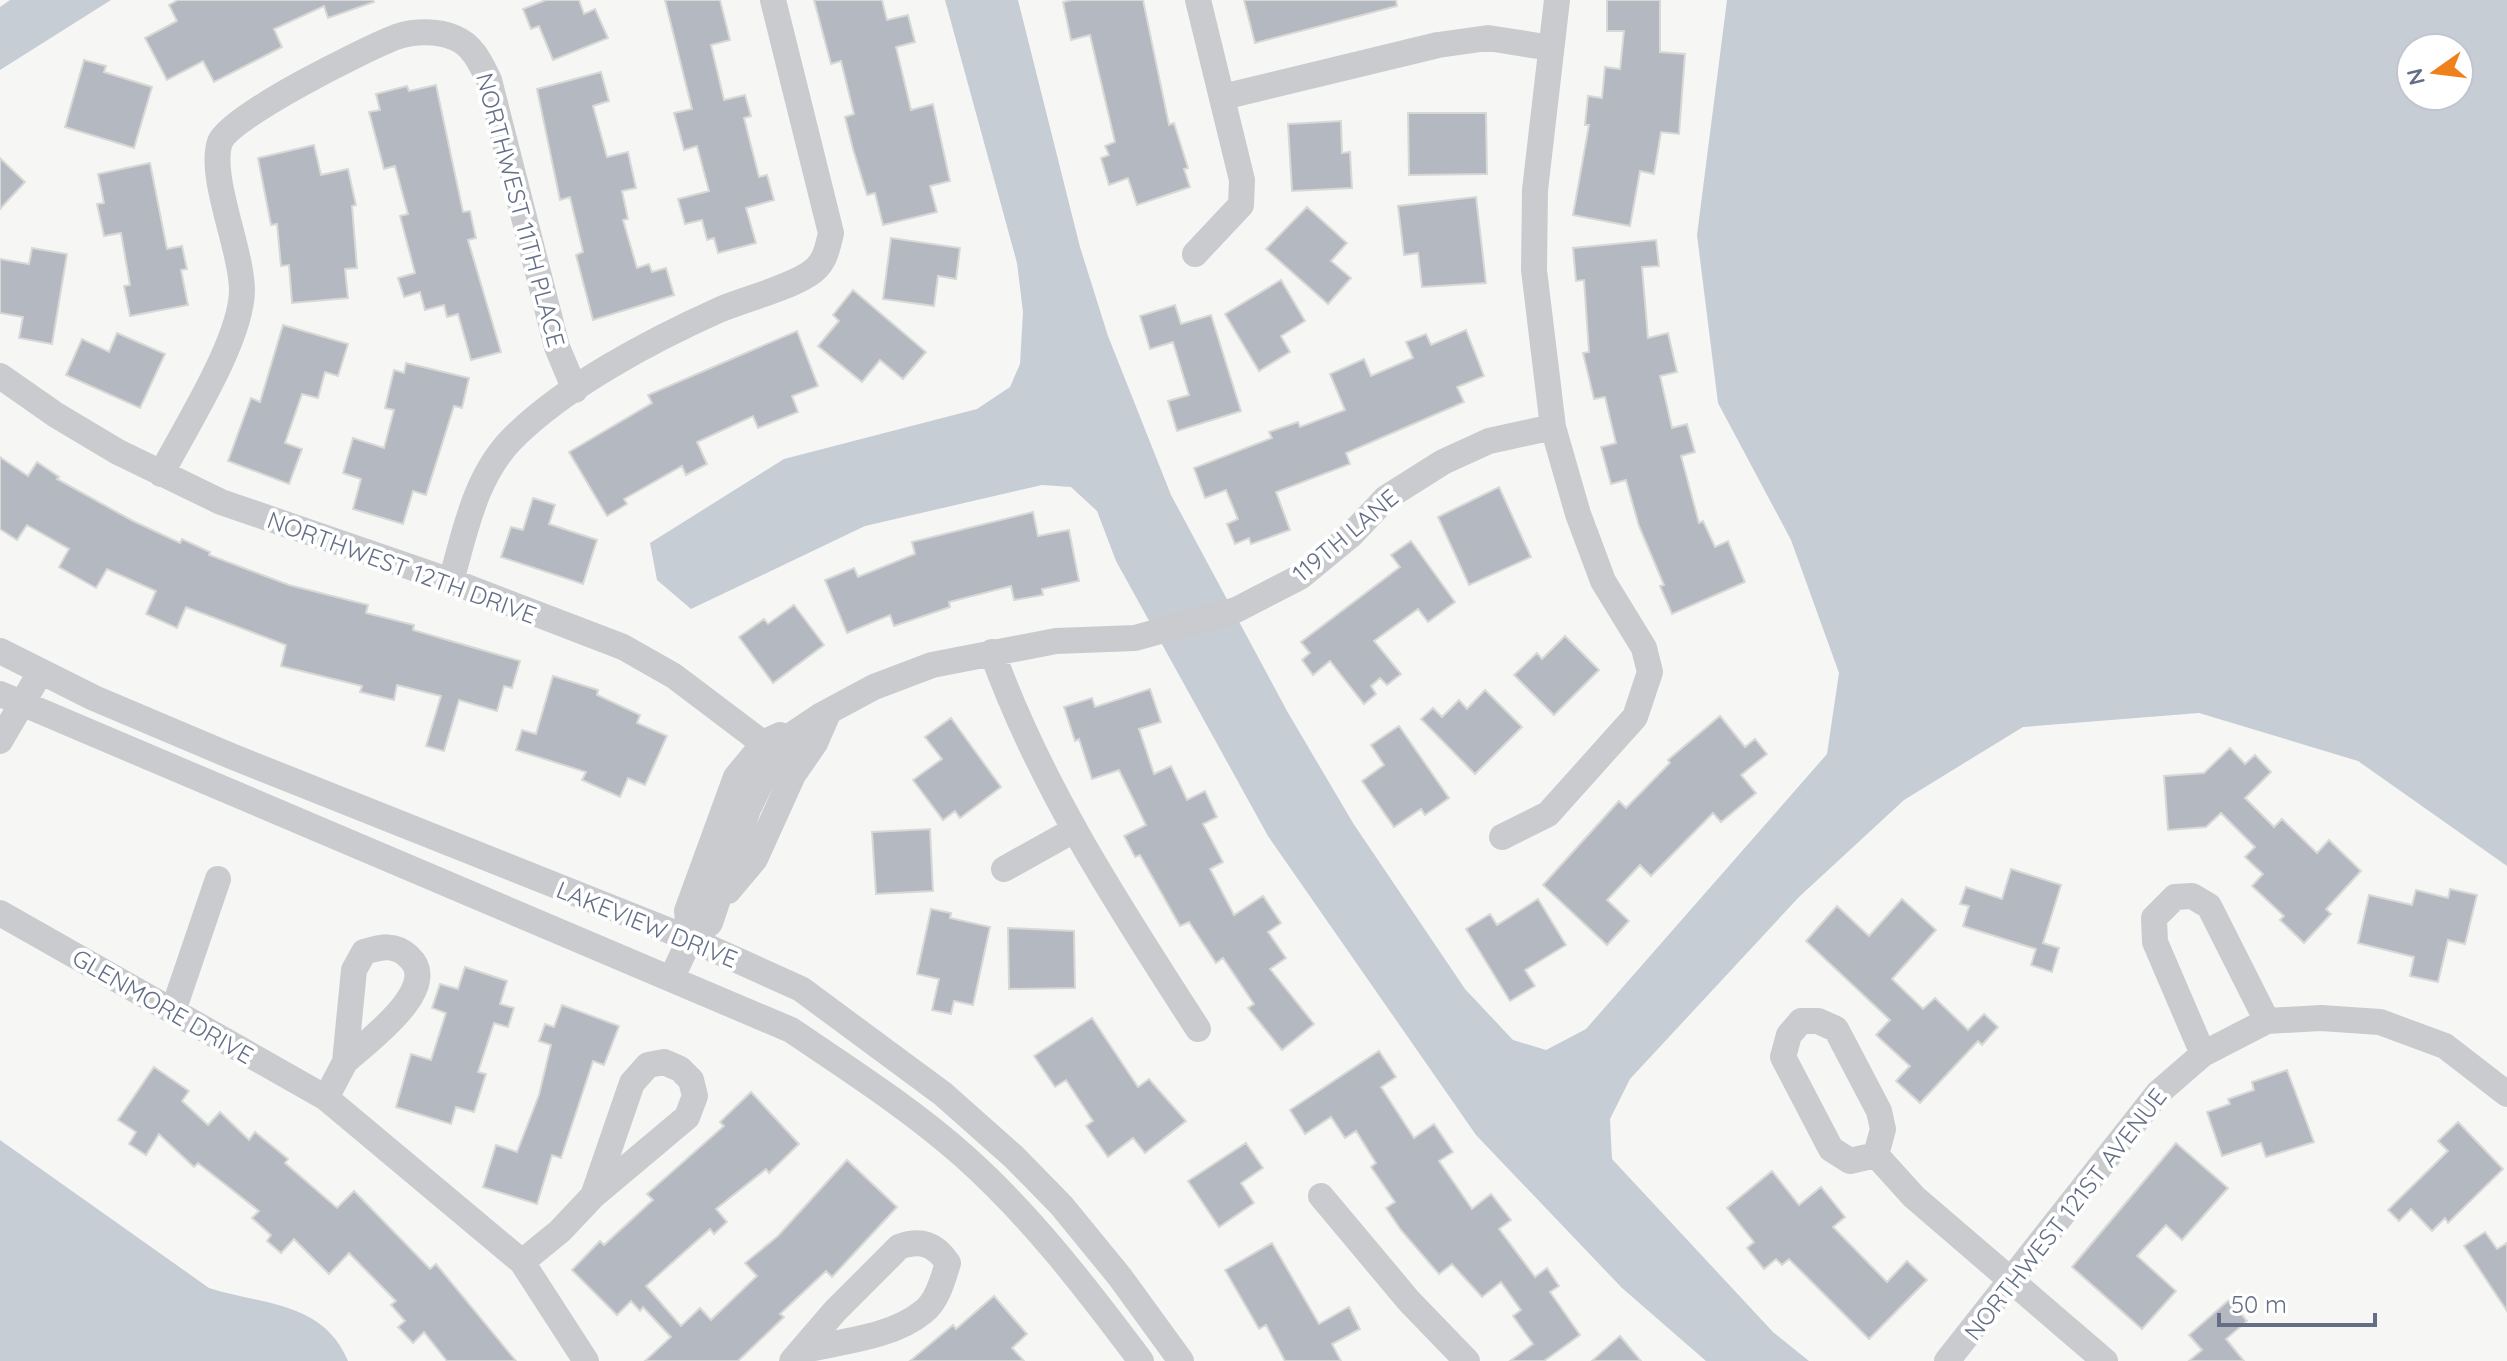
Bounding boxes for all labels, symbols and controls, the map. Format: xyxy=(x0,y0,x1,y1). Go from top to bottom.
north arrow xyxy=(2395,32,2475,112)
text: N xyxy=(2400,66,2431,88)
street label: NORTHWEST 11TH PLACE xyxy=(470,70,572,350)
street label: 119TH LANE xyxy=(1286,482,1404,588)
street label: NORTHWEST 12TH DRIVE xyxy=(263,504,541,630)
street label: LAKEVIEW DRIVE xyxy=(552,874,742,974)
street label: GLENMORE DRIVE xyxy=(67,942,259,1070)
street label: NORTHWEST 121ST AVENUE xyxy=(1957,1082,2173,1346)
scale bar xyxy=(2219,1277,2375,1327)
text: 50 m xyxy=(2231,1289,2287,1319)

